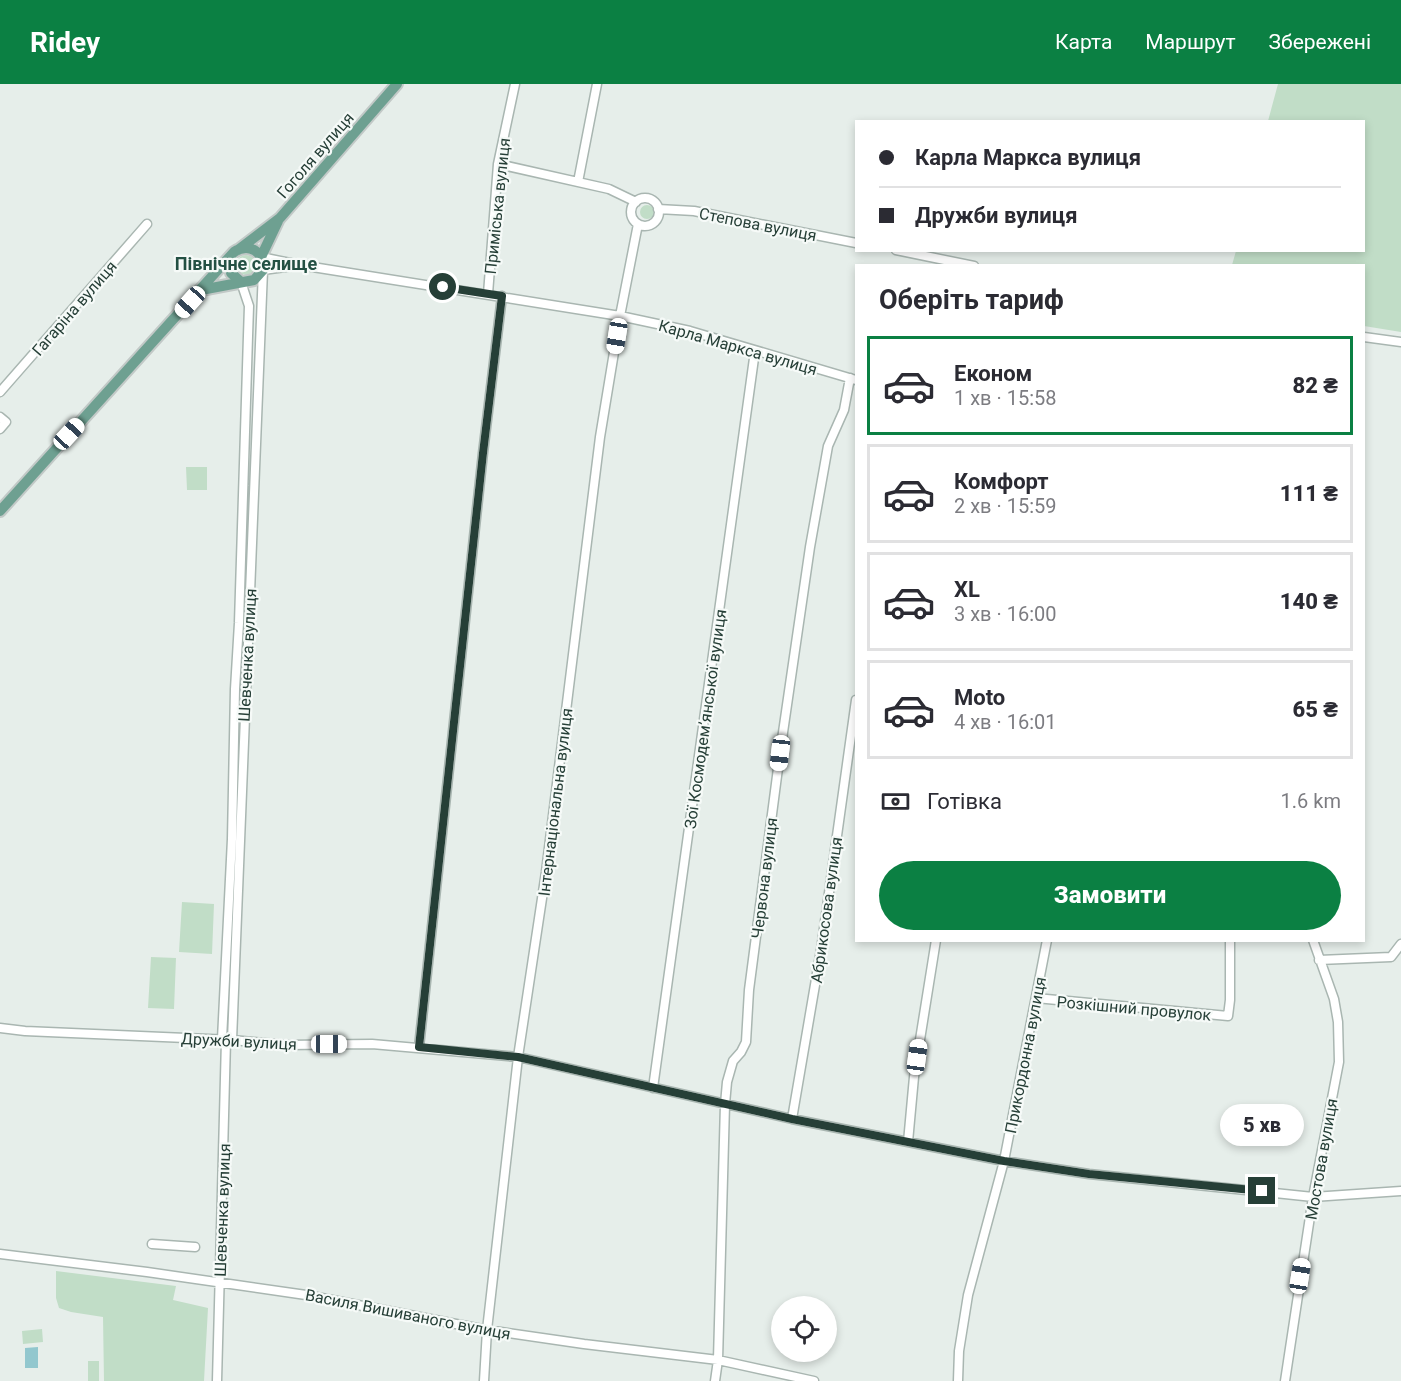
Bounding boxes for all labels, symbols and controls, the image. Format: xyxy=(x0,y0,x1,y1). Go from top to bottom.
text: Ridey xyxy=(30,26,100,59)
text: Карта xyxy=(1055,30,1112,54)
text: Маршрут xyxy=(1145,30,1236,54)
text: Збережені xyxy=(1269,30,1371,54)
street label: Гоголя вулиця xyxy=(273,109,358,202)
street label: Приміська вулиця xyxy=(481,137,514,275)
text: Карла Маркса вулиця xyxy=(915,145,1141,170)
text: Дружби вулиця xyxy=(915,203,1078,228)
street label: Степова вулиця xyxy=(698,204,818,245)
district label: Північне селище xyxy=(175,253,317,274)
street label: Гагаріна вулиця xyxy=(28,257,121,360)
route start xyxy=(429,273,456,300)
car xyxy=(171,283,209,321)
text: Оберіть тариф xyxy=(879,284,1064,316)
street label: Карла Маркса вулиця xyxy=(656,316,819,379)
car xyxy=(605,317,629,355)
icon: car xyxy=(882,359,936,413)
text: Економ xyxy=(954,361,1032,386)
text: 82 ₴ xyxy=(1292,373,1338,398)
text: 1 хв · 15:58 xyxy=(954,386,1057,410)
car xyxy=(50,415,88,453)
icon: car xyxy=(882,467,936,521)
text: Комфорт xyxy=(954,469,1049,494)
text: 111 ₴ xyxy=(1280,481,1338,506)
text: 2 хв · 15:59 xyxy=(954,494,1057,518)
icon: car xyxy=(882,575,936,629)
text: XL xyxy=(954,577,980,602)
street label: Шевченка вулиця xyxy=(235,588,260,722)
text: 140 ₴ xyxy=(1280,589,1338,614)
text: 3 хв · 16:00 xyxy=(954,602,1057,626)
street label: Зої Космодем’янської вулиця xyxy=(681,608,730,830)
icon: car xyxy=(882,683,936,737)
text: Moto xyxy=(954,685,1005,710)
text: 65 ₴ xyxy=(1292,697,1338,722)
street label: Інтернаціональна вулиця xyxy=(535,707,576,897)
text: 4 хв · 16:01 xyxy=(954,710,1057,734)
car xyxy=(769,734,791,772)
icon: cash xyxy=(879,785,912,818)
text: Готівка xyxy=(927,789,1002,814)
text: 1.6 km xyxy=(1281,789,1341,813)
street label: Червона вулиця xyxy=(748,816,781,940)
street label: Абрикосова вулиця xyxy=(807,836,846,984)
button: Замовити xyxy=(879,861,1341,930)
street label: Прикордонна вулиця xyxy=(1001,975,1050,1135)
street label: Розкішний провулок xyxy=(1056,992,1212,1025)
street label: Дружби вулиця xyxy=(181,1029,297,1054)
car xyxy=(311,1035,347,1053)
car xyxy=(906,1038,928,1076)
street label: Мостова вулиця xyxy=(1301,1097,1342,1221)
callout: 5 хв xyxy=(1220,1104,1304,1146)
text: 5 хв xyxy=(1243,1113,1281,1137)
street label: Шевченка вулиця xyxy=(211,1143,234,1277)
route end xyxy=(1248,1177,1275,1204)
car xyxy=(1288,1257,1312,1295)
street label: Василя Вишиваного вулиця xyxy=(304,1285,512,1344)
map controls xyxy=(771,1296,837,1362)
button: locate xyxy=(771,1296,837,1362)

